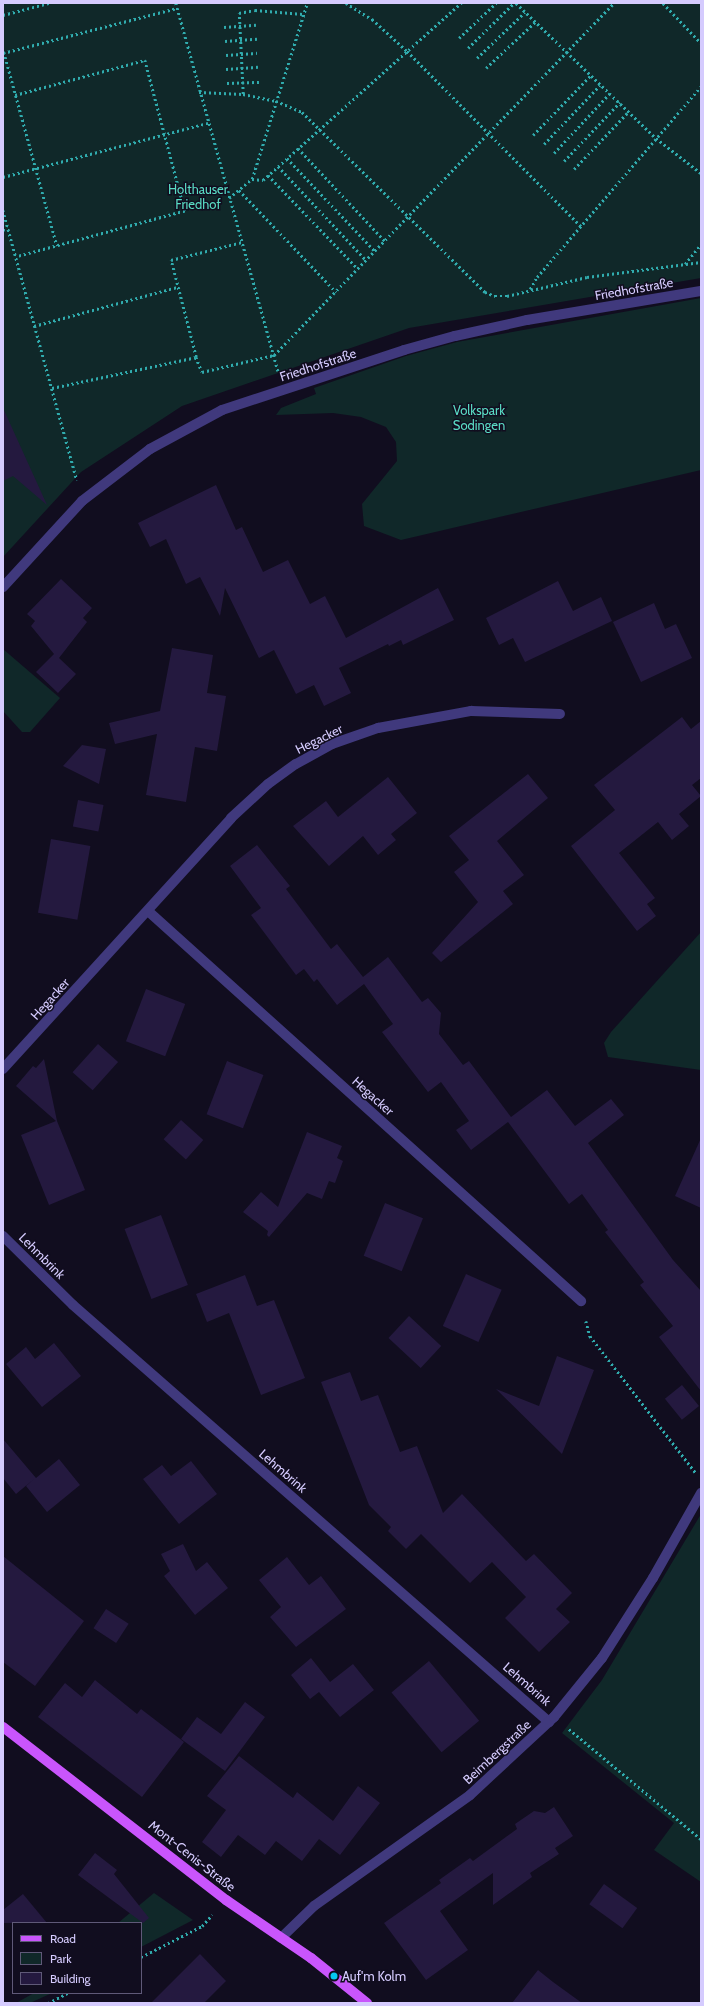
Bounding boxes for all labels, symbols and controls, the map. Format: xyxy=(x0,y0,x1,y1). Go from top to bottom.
park label: Holthauser Friedhof xyxy=(168,182,228,213)
street label: Friedhofstraße xyxy=(594,274,674,304)
street label: Friedhofstraße xyxy=(278,345,358,385)
park label: Volkspark Sodingen xyxy=(453,403,505,434)
street label: Hegacker xyxy=(293,721,345,757)
street label: Hegacker xyxy=(27,975,73,1023)
street label: Hegacker xyxy=(349,1073,397,1119)
street label: Lehmbrink xyxy=(16,1230,68,1282)
street label: Lehmbrink xyxy=(256,1446,310,1496)
street label: Lehmbrink xyxy=(500,1659,554,1709)
street label: Beimbergstraße xyxy=(460,1717,534,1787)
street label: Mont-Cenis-Straße xyxy=(145,1817,239,1895)
legend xyxy=(12,1922,142,1994)
text: Road xyxy=(50,1931,76,1946)
text: Park xyxy=(50,1951,72,1966)
place label: Auf'm Kolm xyxy=(342,1968,406,1984)
text: Building xyxy=(50,1971,91,1986)
marker: Auf'm Kolm xyxy=(329,1971,339,1981)

